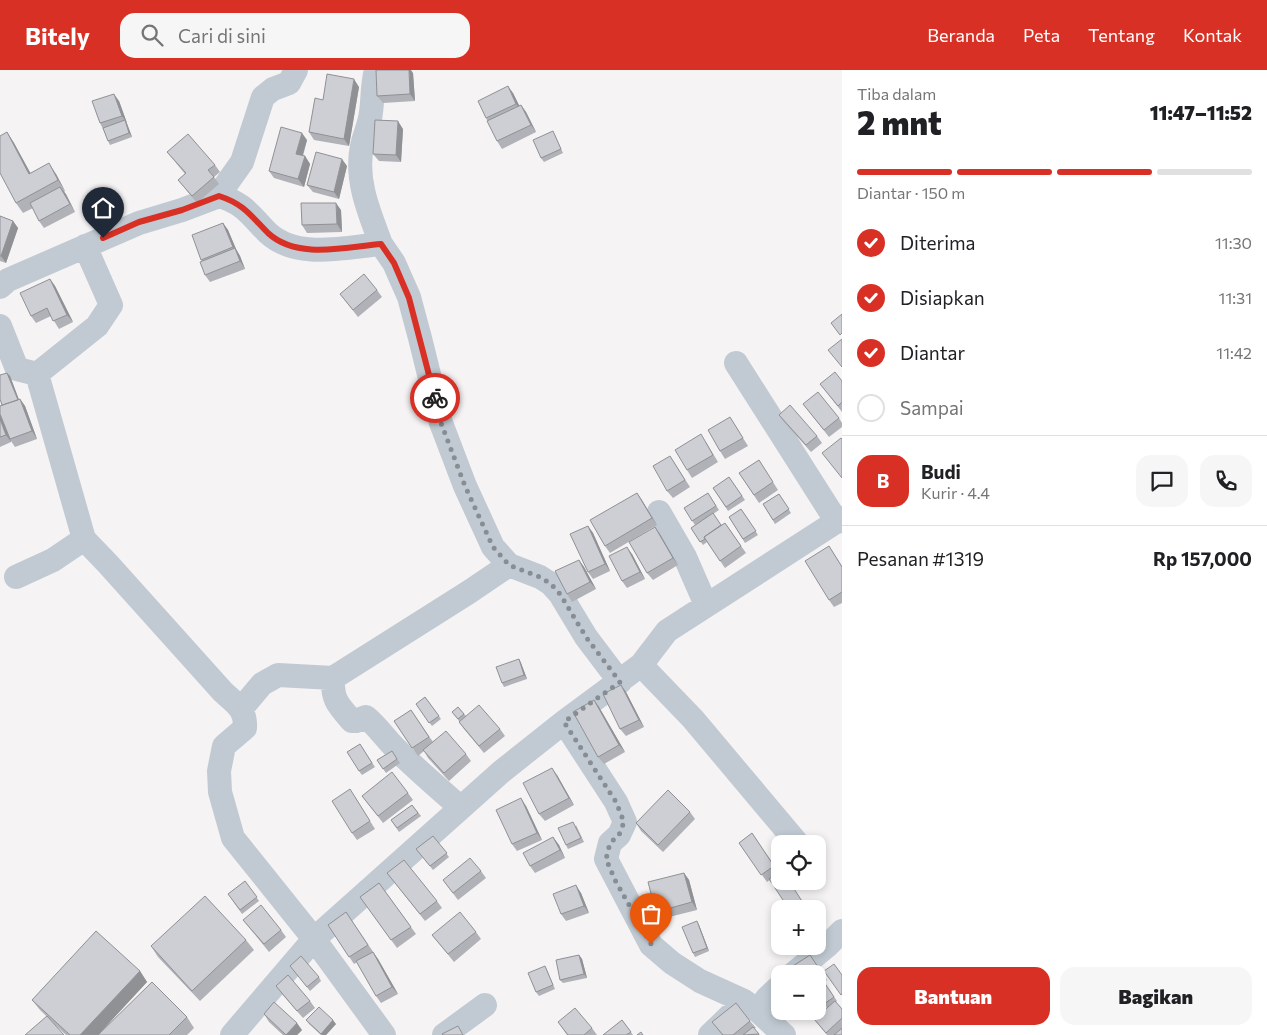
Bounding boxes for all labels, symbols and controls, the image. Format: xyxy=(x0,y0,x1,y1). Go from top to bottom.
search box xyxy=(120,13,470,58)
text: Bitely xyxy=(25,21,90,50)
icon: search xyxy=(138,21,166,49)
text: Cari di sini xyxy=(178,24,266,47)
text: Beranda xyxy=(927,24,995,46)
text: Peta xyxy=(1023,24,1060,46)
text: Tentang xyxy=(1088,24,1155,46)
text: Kontak xyxy=(1183,24,1242,46)
text: Tiba dalam xyxy=(857,84,936,103)
text: 11:47–11:52 xyxy=(1150,101,1252,124)
text: 2 mnt xyxy=(857,102,942,142)
text: Diantar · 150 m xyxy=(857,183,965,202)
pin xyxy=(82,187,124,238)
icon: home xyxy=(89,194,117,222)
icon: check xyxy=(857,229,885,257)
text: Diterima xyxy=(900,231,976,254)
text: 11:30 xyxy=(1215,233,1252,252)
icon: check xyxy=(857,284,885,312)
text: Disiapkan xyxy=(900,286,985,309)
text: 11:31 xyxy=(1219,288,1252,307)
icon: check xyxy=(857,339,885,367)
text: Diantar xyxy=(900,341,965,364)
text: 11:42 xyxy=(1216,343,1252,362)
courier xyxy=(410,373,460,423)
icon: bike xyxy=(421,384,449,412)
text: Sampai xyxy=(900,396,964,419)
button: chat xyxy=(1136,455,1188,507)
button: phone xyxy=(1200,455,1252,507)
text: Budi xyxy=(921,460,961,483)
text: B xyxy=(877,469,889,492)
text: Kurir · 4.4 xyxy=(921,483,990,502)
text: Pesanan #1319 xyxy=(857,547,984,570)
text: Rp 157,000 xyxy=(1153,547,1252,570)
map controls xyxy=(771,835,826,1020)
button: locate xyxy=(771,835,826,890)
pin xyxy=(630,893,672,944)
icon: bag xyxy=(637,900,665,928)
button: + xyxy=(771,900,826,955)
button: − xyxy=(771,965,826,1020)
button: Bantuan xyxy=(857,967,1050,1025)
button: Bagikan xyxy=(1060,967,1252,1025)

